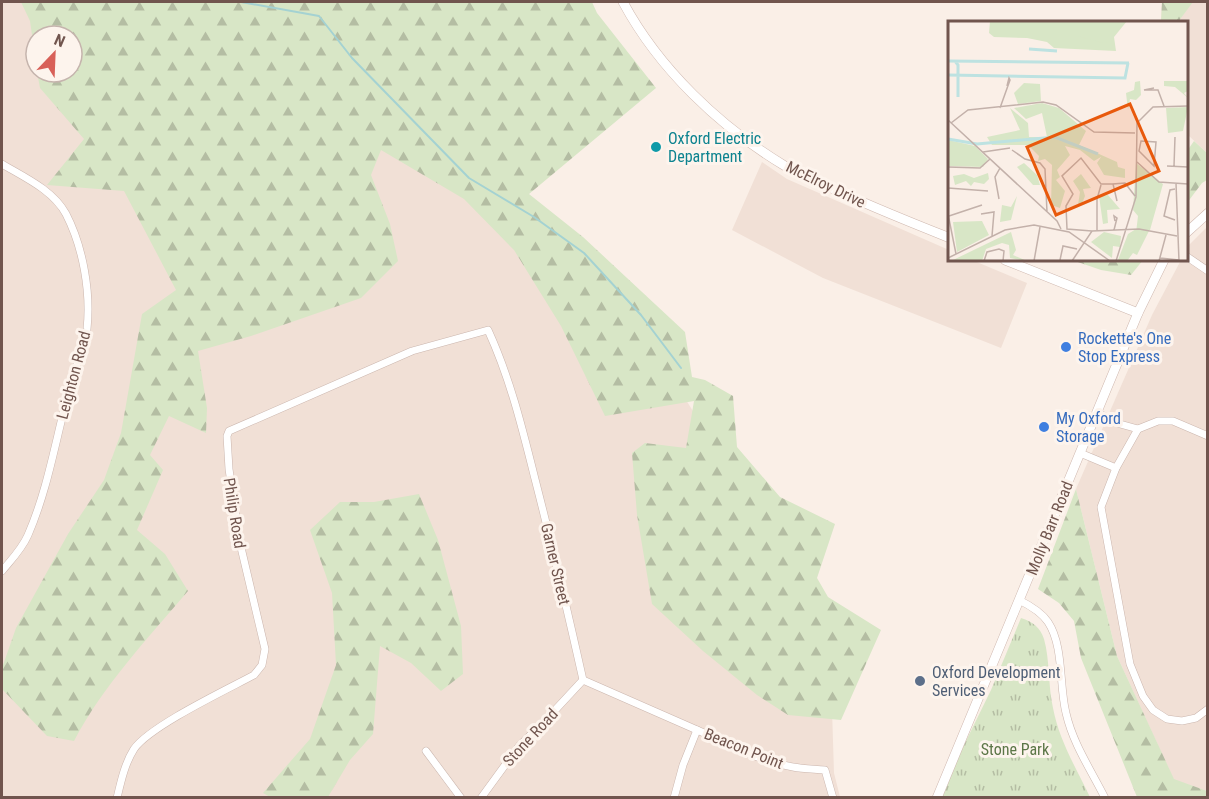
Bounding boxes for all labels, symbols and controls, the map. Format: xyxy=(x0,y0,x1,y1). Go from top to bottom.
inset map xyxy=(948,21,1188,261)
north arrow xyxy=(24,24,84,84)
text: N xyxy=(51,30,68,51)
place label: Oxford Electric Department xyxy=(668,129,761,166)
marker: Oxford Electric Department xyxy=(649,140,663,154)
street label: McElroy Drive xyxy=(783,157,869,212)
street label: Leighton Road xyxy=(53,329,94,421)
place label: Rockette's One Stop Express xyxy=(1078,329,1171,366)
marker: Rockette's One Stop Express xyxy=(1059,340,1073,354)
place label: My Oxford Storage xyxy=(1056,409,1121,446)
marker: My Oxford Storage xyxy=(1037,420,1051,434)
street label: Philip Road xyxy=(220,476,249,550)
street label: Molly Barr Road xyxy=(1022,478,1077,578)
street label: Garner Street xyxy=(537,521,574,607)
place label: Oxford Development Services xyxy=(932,663,1061,700)
marker: Oxford Development Services xyxy=(913,674,927,688)
street label: Stone Road xyxy=(499,705,562,770)
street label: Beacon Point xyxy=(701,724,786,773)
park label: Stone Park xyxy=(981,740,1050,759)

